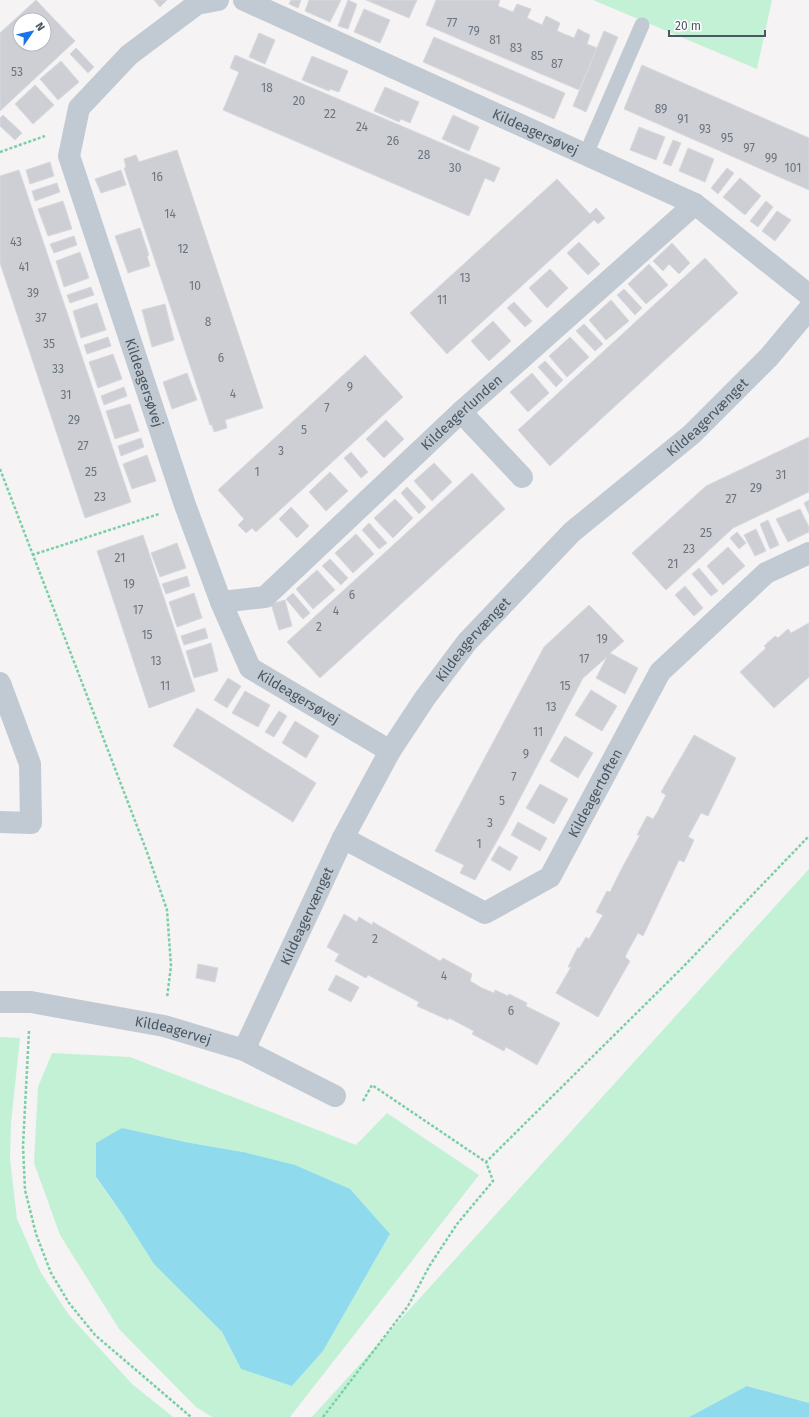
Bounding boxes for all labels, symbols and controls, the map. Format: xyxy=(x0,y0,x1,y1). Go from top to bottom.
north arrow xyxy=(12,12,52,52)
scale bar xyxy=(669,12,765,38)
house number: 77 xyxy=(447,16,457,30)
text: 20 m xyxy=(675,19,701,33)
text: N xyxy=(32,20,47,33)
house number: 79 xyxy=(468,24,480,38)
house number: 81 xyxy=(489,33,501,47)
house number: 83 xyxy=(510,41,522,55)
house number: 85 xyxy=(531,49,543,63)
house number: 87 xyxy=(551,57,563,71)
house number: 53 xyxy=(11,65,23,79)
house number: 18 xyxy=(261,81,273,95)
house number: 20 xyxy=(293,94,306,108)
house number: 89 xyxy=(655,102,667,116)
street label: Kildeagersøvej xyxy=(490,106,581,159)
house number: 22 xyxy=(324,107,336,121)
house number: 91 xyxy=(677,112,689,126)
house number: 24 xyxy=(356,120,369,134)
house number: 93 xyxy=(699,122,711,136)
house number: 95 xyxy=(721,131,733,145)
house number: 26 xyxy=(387,134,399,148)
house number: 97 xyxy=(743,141,755,155)
house number: 28 xyxy=(418,148,431,162)
house number: 99 xyxy=(765,151,777,165)
house number: 30 xyxy=(449,161,462,175)
house number: 101 xyxy=(785,161,801,175)
house number: 16 xyxy=(151,170,163,184)
house number: 14 xyxy=(164,207,176,221)
house number: 43 xyxy=(10,235,22,249)
house number: 12 xyxy=(177,242,189,256)
house number: 41 xyxy=(19,260,29,274)
house number: 13 xyxy=(459,271,471,285)
house number: 10 xyxy=(189,279,201,293)
house number: 39 xyxy=(27,286,39,300)
house number: 11 xyxy=(437,293,447,307)
house number: 37 xyxy=(35,311,47,325)
house number: 8 xyxy=(205,315,212,329)
street label: Kildeagersøvej xyxy=(121,336,166,429)
house number: 35 xyxy=(43,337,55,351)
house number: 6 xyxy=(218,351,224,365)
house number: 33 xyxy=(52,362,64,376)
street label: Kildeagerlunden xyxy=(418,371,506,454)
street label: Kildeagervænget xyxy=(663,374,753,460)
house number: 9 xyxy=(347,380,353,394)
house number: 4 xyxy=(230,387,237,401)
house number: 31 xyxy=(61,388,71,402)
house number: 7 xyxy=(324,401,330,415)
house number: 29 xyxy=(68,413,80,427)
house number: 5 xyxy=(301,423,307,437)
house number: 27 xyxy=(77,439,89,453)
house number: 3 xyxy=(278,444,284,458)
house number: 25 xyxy=(85,465,97,479)
house number: 1 xyxy=(254,465,260,479)
house number: 31 xyxy=(776,468,786,482)
house number: 29 xyxy=(750,481,762,495)
house number: 23 xyxy=(94,490,106,504)
house number: 27 xyxy=(725,492,737,506)
house number: 25 xyxy=(700,526,712,540)
house number: 23 xyxy=(683,542,695,556)
house number: 21 xyxy=(115,551,125,565)
house number: 21 xyxy=(668,557,678,571)
house number: 19 xyxy=(123,577,135,591)
house number: 6 xyxy=(349,588,355,602)
street label: Kildeagervænget xyxy=(432,593,515,685)
house number: 17 xyxy=(133,603,143,617)
house number: 4 xyxy=(333,604,340,618)
house number: 2 xyxy=(316,620,322,634)
house number: 15 xyxy=(141,628,153,642)
house number: 19 xyxy=(596,632,608,646)
house number: 17 xyxy=(579,652,589,666)
house number: 13 xyxy=(150,654,162,668)
street label: Kildeagersøvej xyxy=(254,666,342,728)
house number: 11 xyxy=(160,679,170,693)
house number: 15 xyxy=(559,679,571,693)
house number: 13 xyxy=(545,700,557,714)
house number: 11 xyxy=(533,725,543,739)
street label: Kildeagertoften xyxy=(565,746,626,841)
house number: 9 xyxy=(523,747,529,761)
house number: 7 xyxy=(511,770,517,784)
house number: 5 xyxy=(499,794,505,808)
house number: 3 xyxy=(487,816,493,830)
house number: 1 xyxy=(476,837,482,851)
street label: Kildeagervænget xyxy=(277,864,338,968)
house number: 2 xyxy=(372,932,378,946)
house number: 4 xyxy=(441,969,448,983)
house number: 6 xyxy=(508,1004,514,1018)
street label: Kildeagervej xyxy=(134,1013,213,1049)

